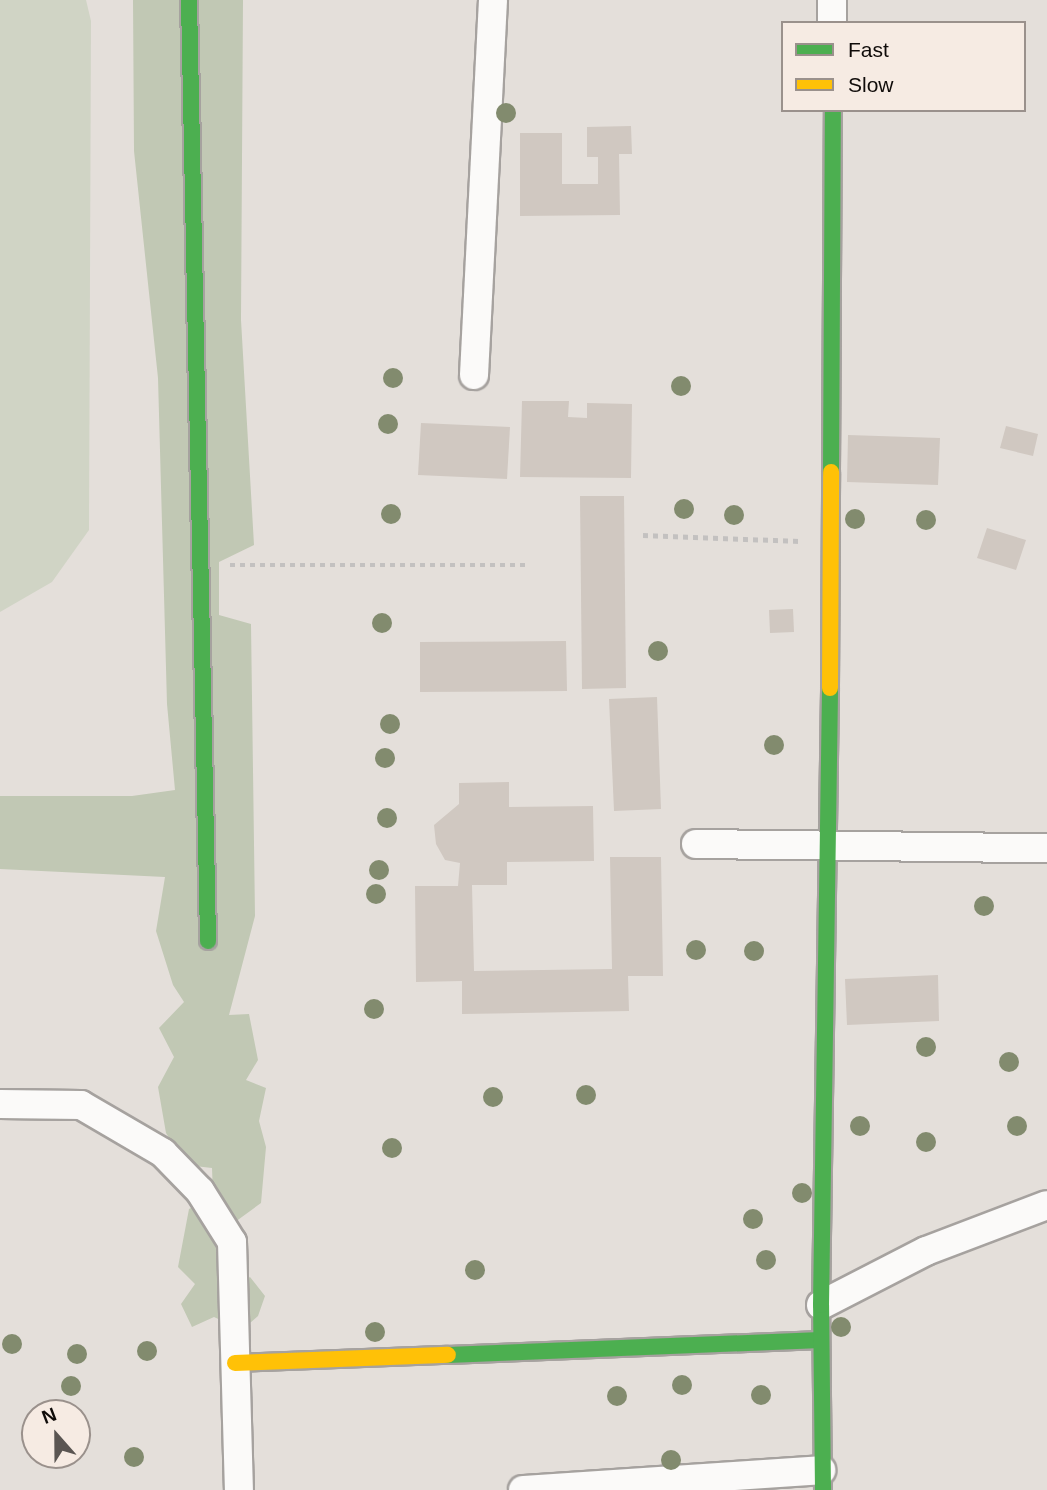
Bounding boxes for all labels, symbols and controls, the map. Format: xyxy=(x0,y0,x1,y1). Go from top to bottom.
legend xyxy=(781,21,1026,112)
text: Fast xyxy=(848,38,889,61)
text: Slow xyxy=(848,73,894,96)
north arrow xyxy=(21,1399,91,1469)
text: N xyxy=(39,1404,59,1428)

